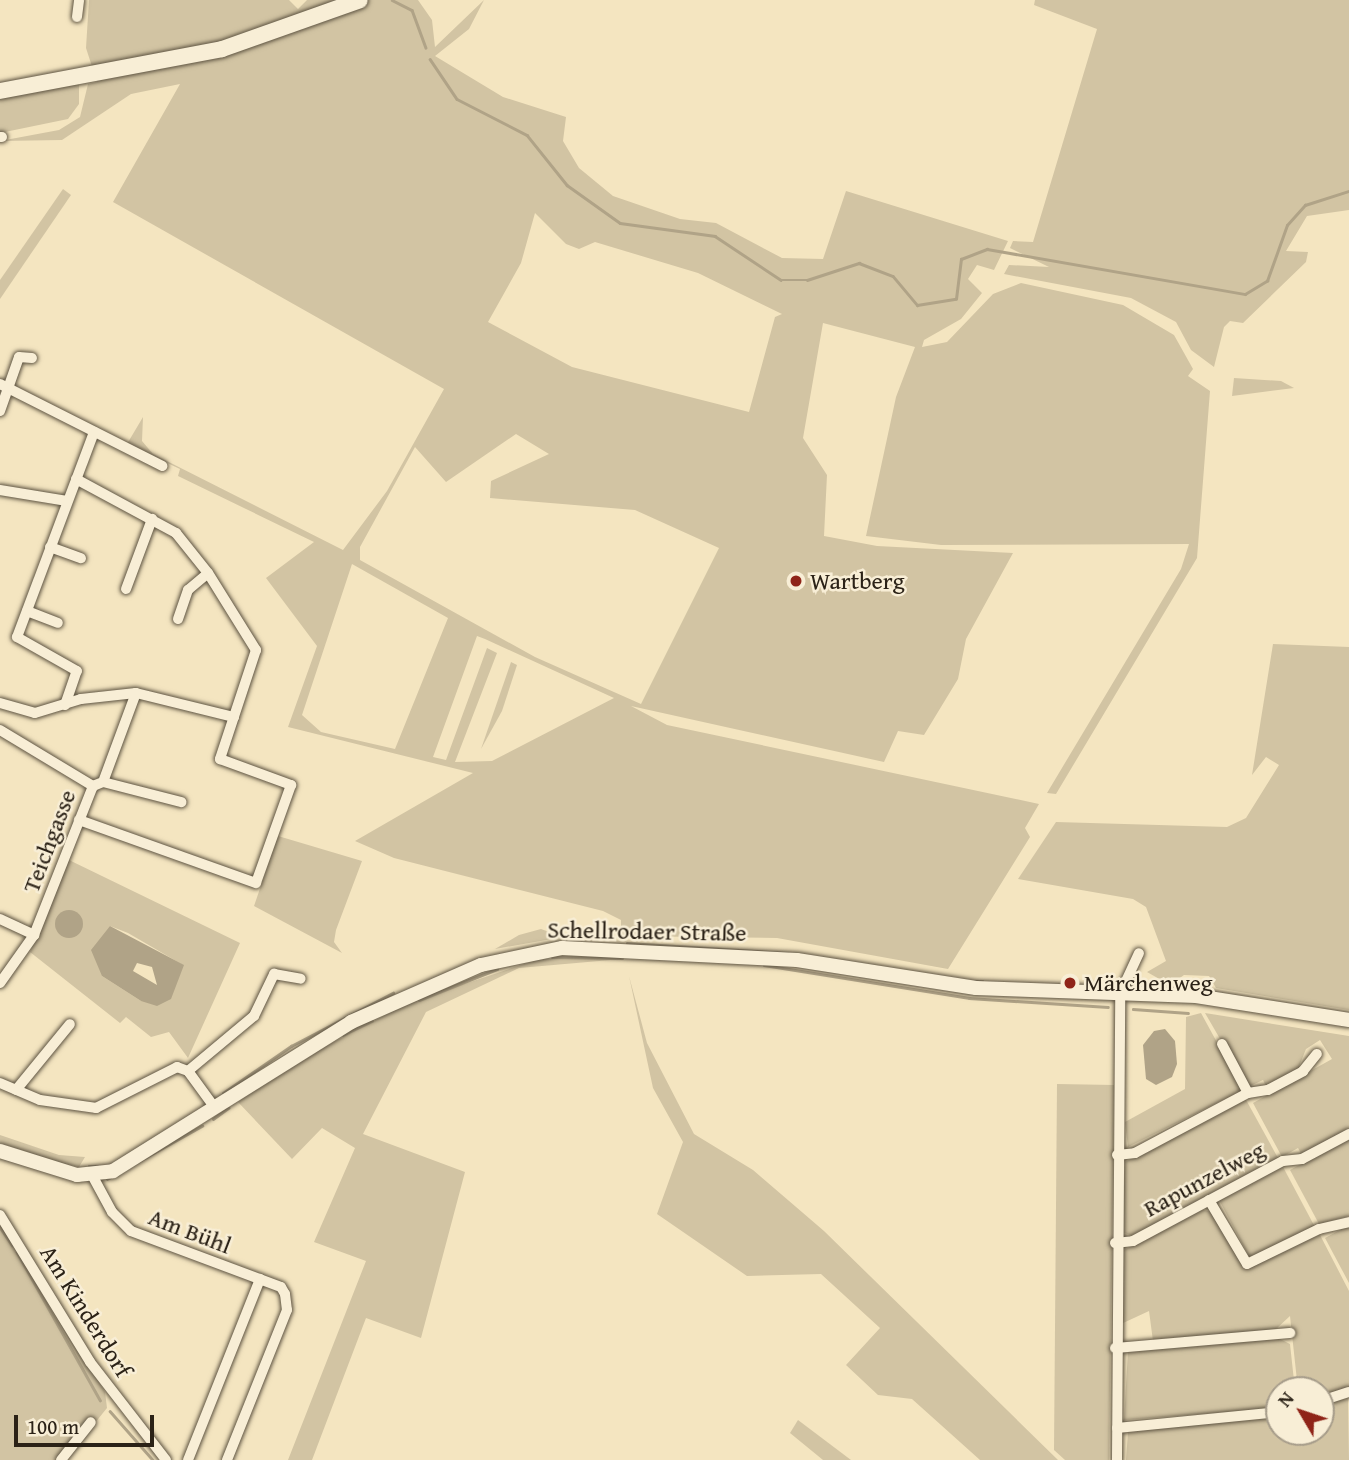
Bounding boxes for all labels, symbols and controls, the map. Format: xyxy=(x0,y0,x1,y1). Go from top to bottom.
place label: Wartberg xyxy=(810,567,905,595)
marker: Wartberg xyxy=(788,573,804,589)
street label: Teichgasse xyxy=(16,785,82,897)
street label: Schellrodaer Straße xyxy=(547,915,747,947)
place label: Märchenweg xyxy=(1084,969,1213,997)
marker: Märchenweg xyxy=(1062,975,1078,991)
street label: Rapunzelweg xyxy=(1139,1135,1269,1223)
street label: Am Bühl xyxy=(145,1202,235,1260)
street label: Am Kinderdorf xyxy=(34,1240,138,1382)
north arrow xyxy=(1265,1376,1335,1446)
text: N xyxy=(1270,1385,1300,1413)
scale bar xyxy=(18,1400,158,1444)
text: 100 m xyxy=(27,1411,79,1442)

